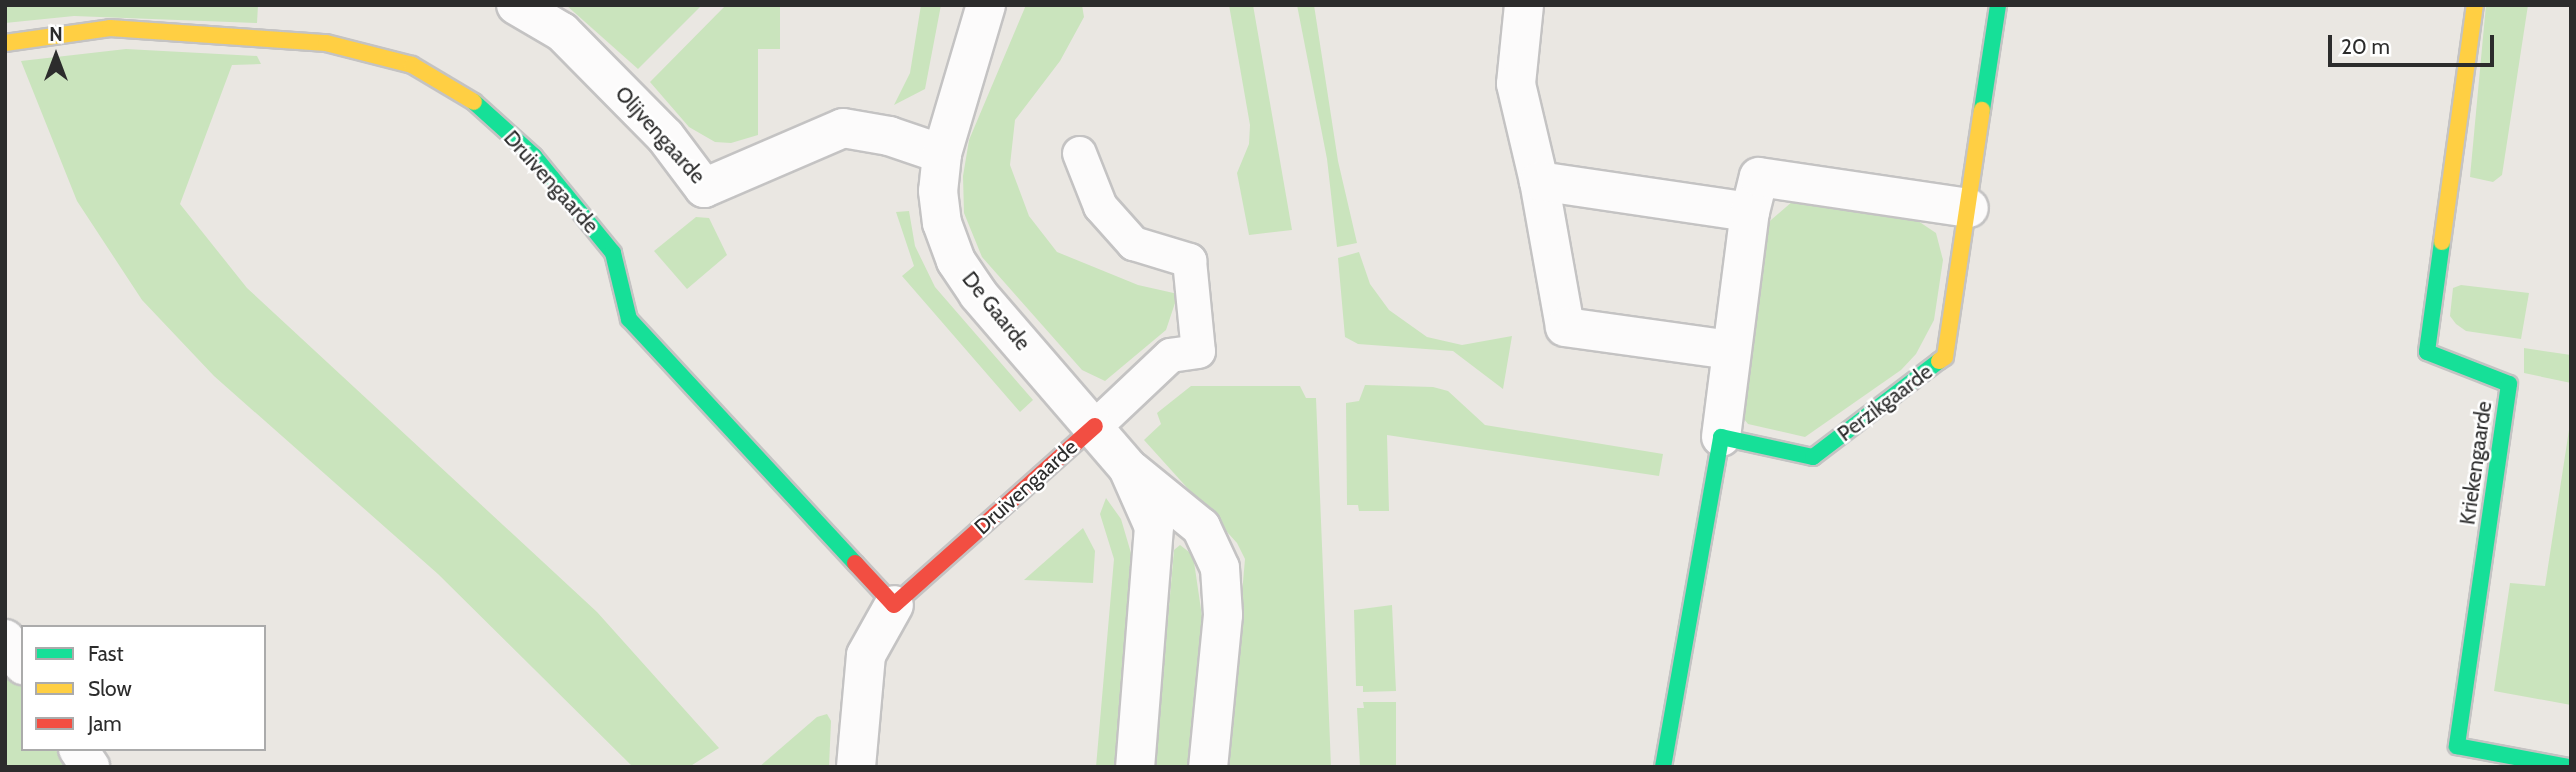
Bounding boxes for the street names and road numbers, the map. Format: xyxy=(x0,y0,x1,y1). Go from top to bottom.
street label: Olijvengaarde xyxy=(610,81,710,189)
street label: Druivengaarde xyxy=(498,126,604,238)
street label: De Gaarde xyxy=(957,267,1035,355)
street label: Perzikgaarde xyxy=(1833,359,1937,447)
street label: Kriekengaarde xyxy=(2455,400,2497,526)
street label: Druivengaarde xyxy=(970,434,1082,540)

